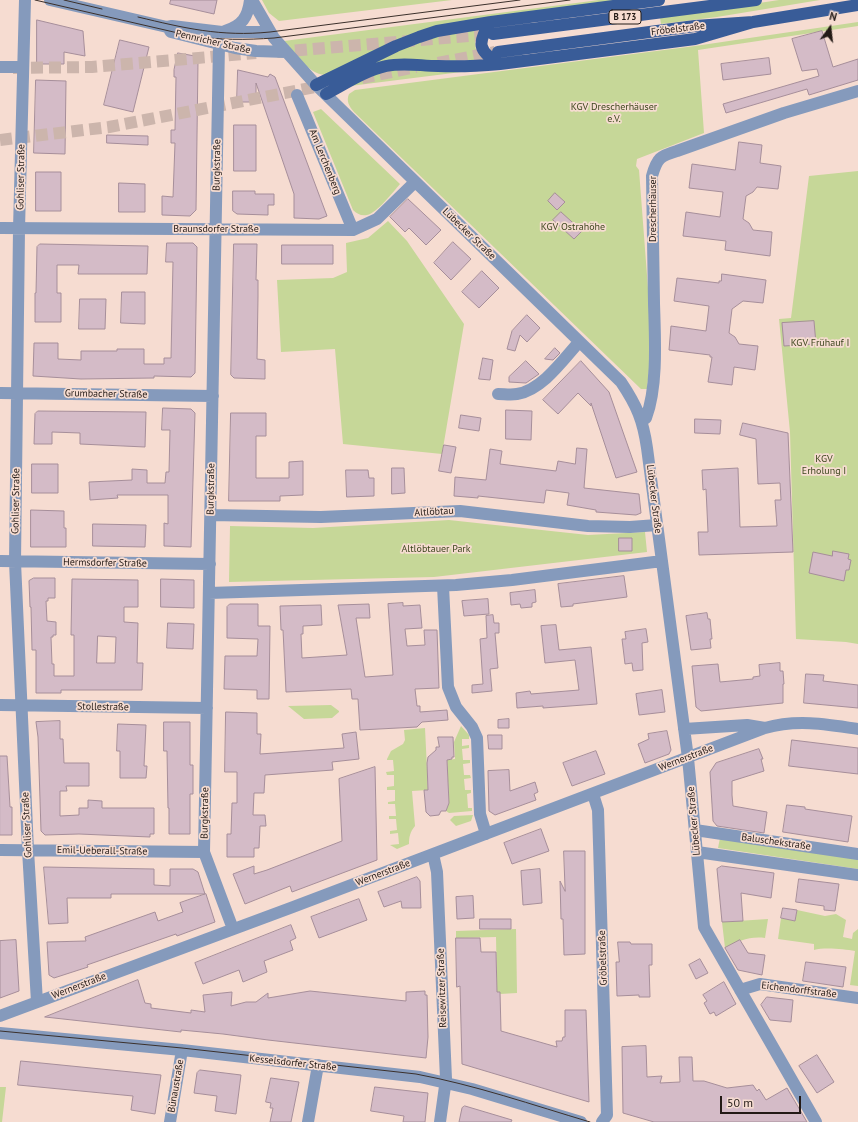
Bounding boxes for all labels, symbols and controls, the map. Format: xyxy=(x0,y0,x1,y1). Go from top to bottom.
north arrow xyxy=(810,8,850,48)
text: N xyxy=(828,9,838,24)
road number: B 173 xyxy=(609,10,641,24)
street label: Fröbelstraße xyxy=(650,20,706,38)
street label: Pennricher Straße xyxy=(174,28,252,56)
park label: KGV Drescherhäuser e.V. xyxy=(571,101,657,124)
street label: Am Lerchenberg xyxy=(306,128,344,196)
street label: Burgkstraße xyxy=(211,139,223,191)
street label: Gohliser Straße xyxy=(14,144,28,210)
street label: Drescherhäuser xyxy=(647,176,659,242)
street label: Lübecker Straße xyxy=(440,206,498,262)
park label: KGV Ostrahöhe xyxy=(541,221,605,233)
street label: Braunsdorfer Straße xyxy=(173,223,259,235)
park label: KGV Frühauf I xyxy=(791,337,849,349)
street label: Grumbacher Straße xyxy=(65,387,147,401)
park label: KGV Erholung I xyxy=(802,453,846,476)
street label: Burgkstraße xyxy=(205,463,217,515)
street label: Lübecker Straße xyxy=(644,464,664,534)
street label: Gohliser Straße xyxy=(9,468,23,534)
street label: Altlöbtau xyxy=(414,505,454,519)
park label: Altlöbtauer Park xyxy=(401,543,471,555)
street label: Hermsdorfer Straße xyxy=(63,556,147,570)
street label: Stollestraße xyxy=(77,701,129,713)
street label: Wernerstraße xyxy=(657,742,715,774)
street label: Lübecker Straße xyxy=(685,786,703,856)
street label: Burgkstraße xyxy=(199,787,211,839)
street label: Gohliser Straße xyxy=(19,792,35,858)
street label: Baluschekstraße xyxy=(740,831,812,853)
street label: Emil-Ueberall-Straße xyxy=(57,844,147,858)
street label: Wernerstraße xyxy=(354,857,412,889)
street label: Gröbelstraße xyxy=(596,930,610,986)
street label: Reisewitzer Straße xyxy=(435,948,449,1028)
street label: Wernerstraße xyxy=(50,970,108,1002)
street label: Eichendorffstraße xyxy=(761,979,837,1001)
street label: Kesselsdorfer Straße xyxy=(249,1052,337,1074)
street label: Bünaustraße xyxy=(165,1058,187,1114)
scale bar xyxy=(722,1088,803,1114)
text: 50 m xyxy=(727,1095,753,1110)

